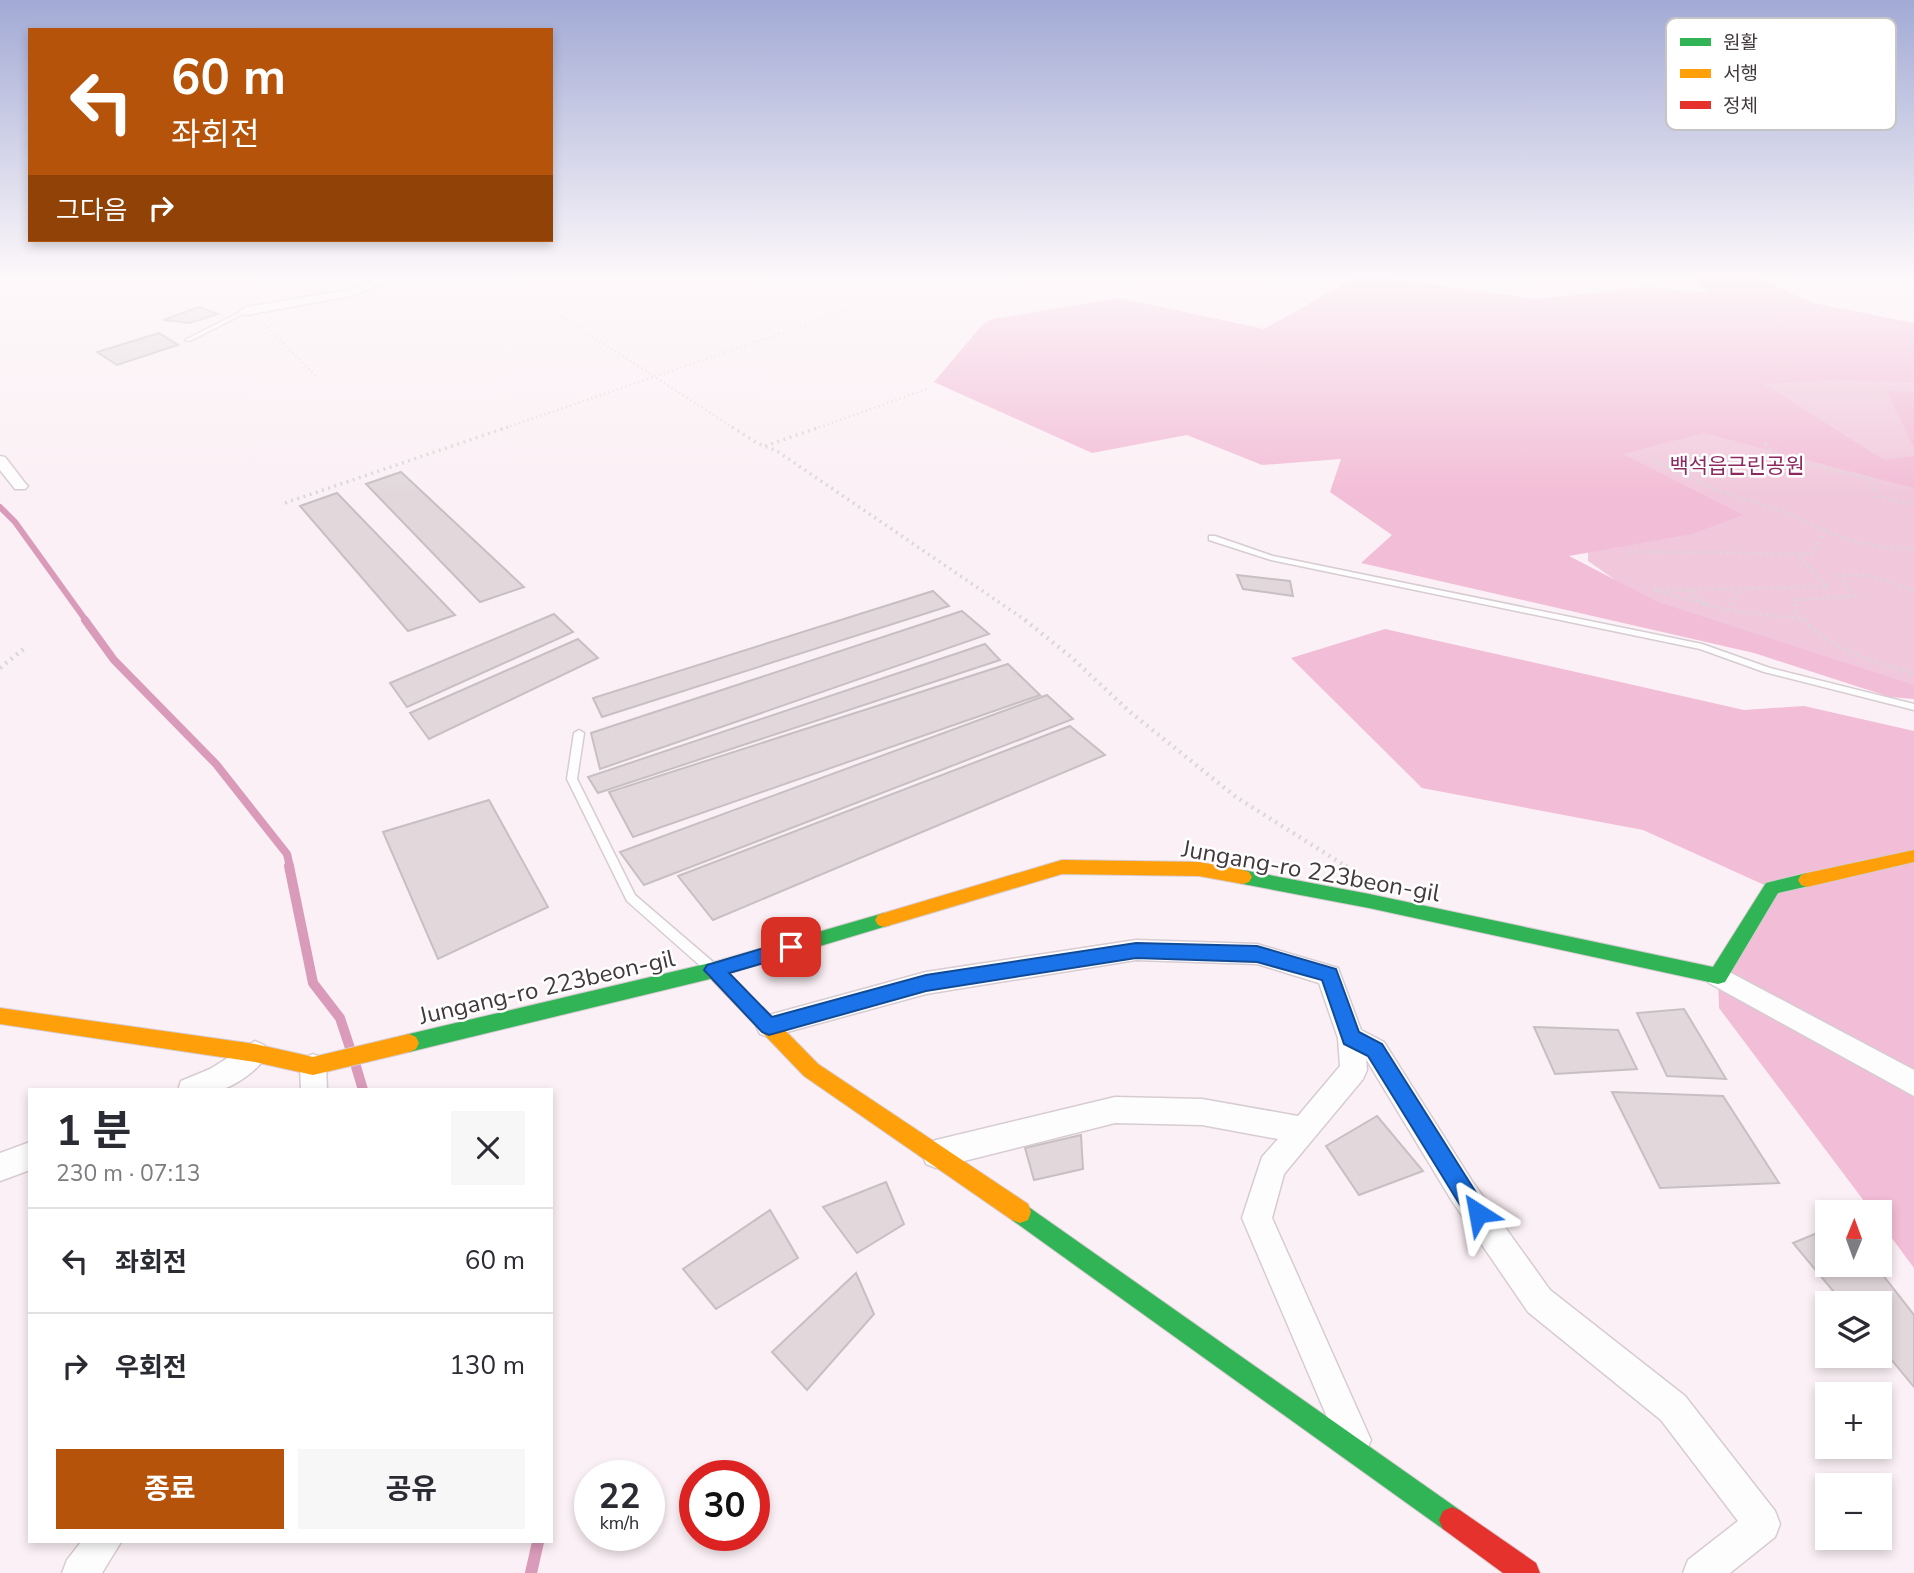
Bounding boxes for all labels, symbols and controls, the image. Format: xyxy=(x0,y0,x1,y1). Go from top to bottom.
legend xyxy=(1666,18,1896,130)
text: 원활 xyxy=(1723,30,1758,56)
text: 60 m xyxy=(171,44,286,111)
icon: left xyxy=(56,56,147,147)
text: 서행 xyxy=(1723,61,1758,87)
text: 정체 xyxy=(1723,93,1758,119)
text: 좌회전 xyxy=(171,113,259,156)
icon: right xyxy=(142,189,180,227)
text: 그다음 xyxy=(56,193,128,228)
park label: 백석읍근린공원 xyxy=(1669,452,1805,480)
street label: Jungang-ro 223beon-gil xyxy=(1178,832,1443,909)
pin xyxy=(761,917,821,977)
icon: arrive xyxy=(772,928,810,966)
street label: Jungang-ro 223beon-gil xyxy=(415,942,678,1032)
text: 1 분 xyxy=(56,1103,131,1160)
button: close xyxy=(451,1111,525,1185)
text: 230 m · 07:13 xyxy=(56,1158,201,1189)
position arrow xyxy=(1441,1176,1515,1250)
north arrow xyxy=(1815,1200,1892,1278)
map controls xyxy=(1815,1200,1892,1550)
icon: left xyxy=(56,1242,94,1280)
text: 60 m xyxy=(465,1243,525,1278)
text: 좌회전 xyxy=(115,1245,187,1280)
button: layers xyxy=(1815,1291,1892,1368)
icon: right xyxy=(56,1347,94,1385)
text: 130 m xyxy=(449,1348,525,1383)
text: 우회전 xyxy=(115,1350,187,1385)
button: + xyxy=(1815,1382,1892,1459)
button: 종료 xyxy=(56,1449,284,1529)
button: 공유 xyxy=(298,1449,525,1529)
speed limit sign: 30 xyxy=(679,1460,770,1551)
text: 22 xyxy=(598,1473,641,1520)
button: − xyxy=(1815,1473,1892,1550)
text: km/h xyxy=(600,1511,639,1535)

